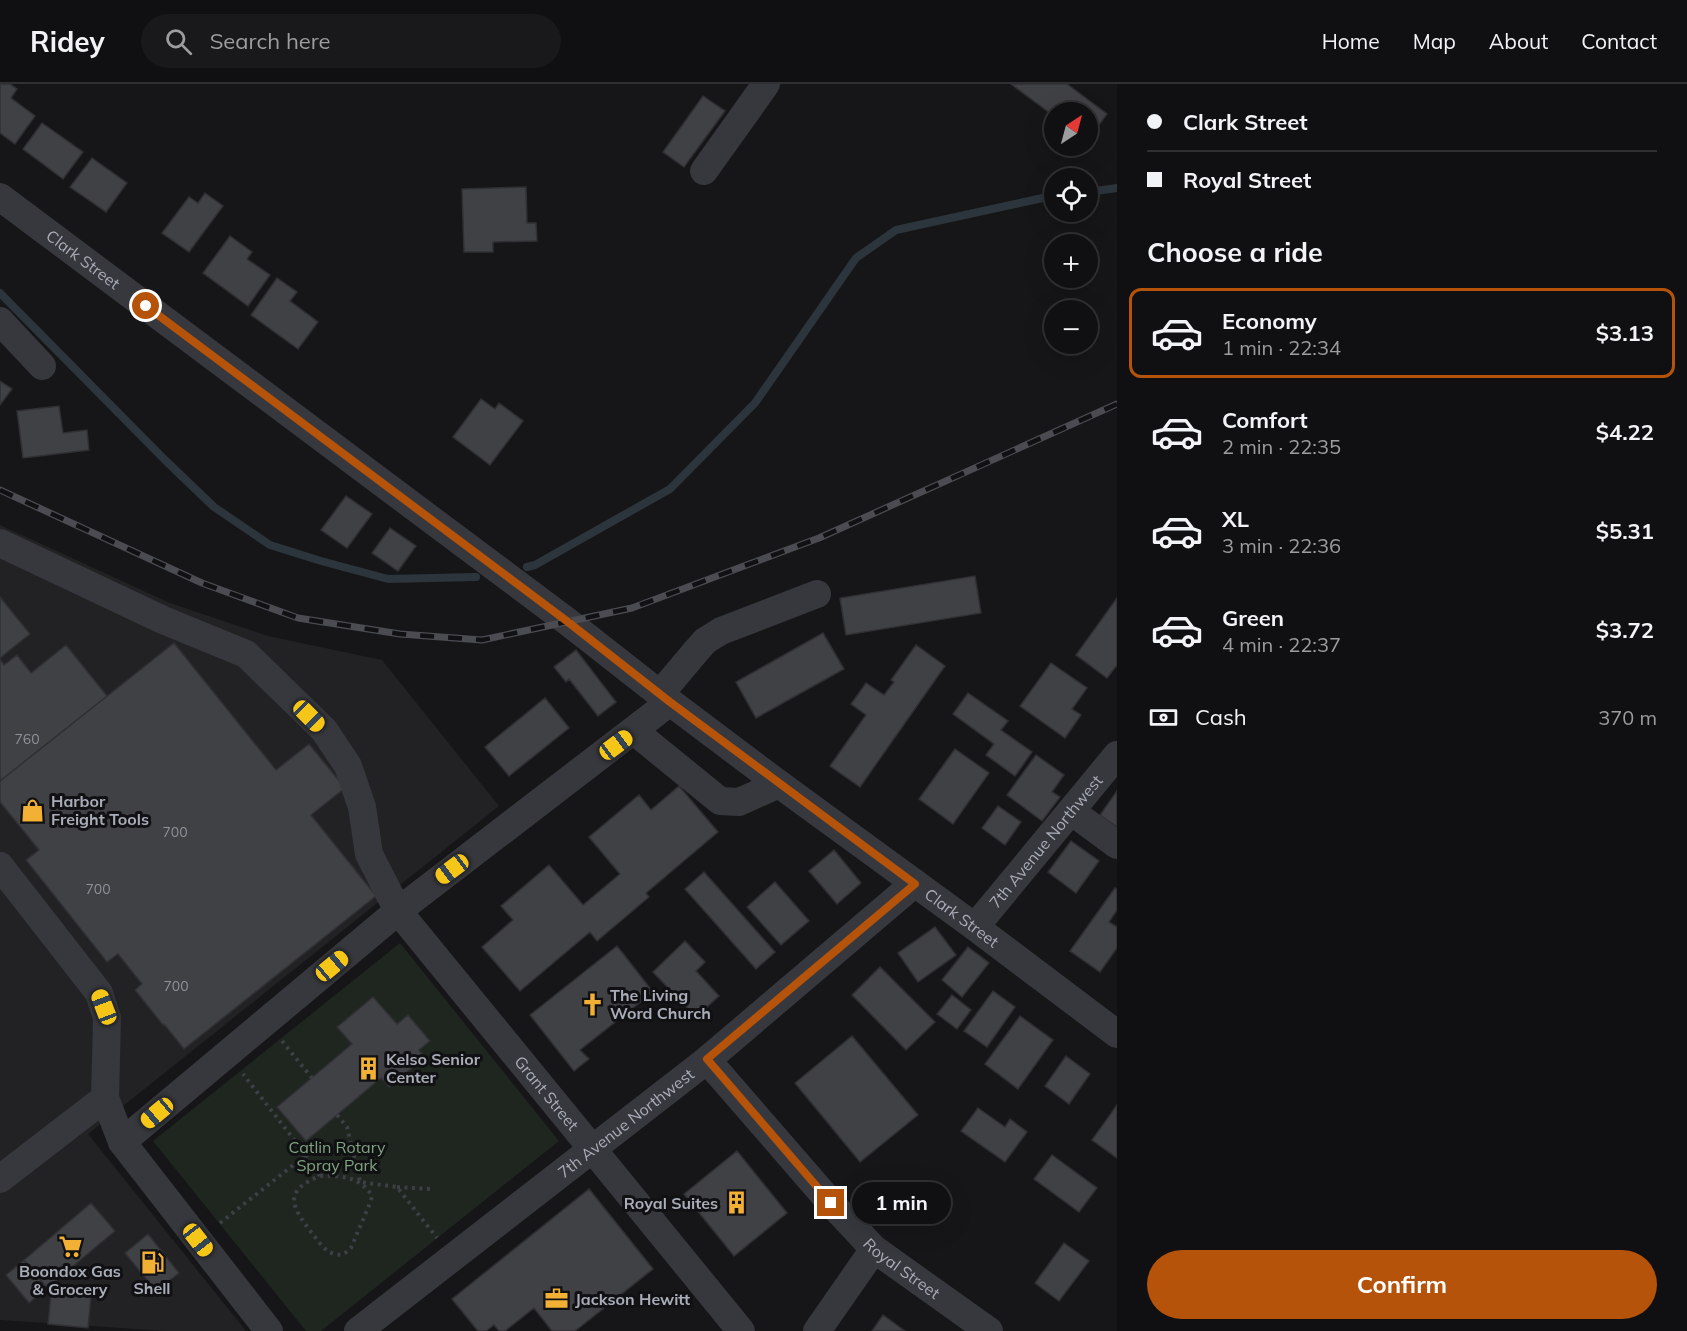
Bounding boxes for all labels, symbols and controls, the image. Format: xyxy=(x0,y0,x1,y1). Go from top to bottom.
search box xyxy=(141,14,561,68)
text: Ridey xyxy=(30,24,105,59)
icon: search xyxy=(162,25,195,58)
text: Search here xyxy=(210,27,331,55)
text: Home xyxy=(1322,28,1380,54)
text: Map xyxy=(1413,28,1456,54)
text: About xyxy=(1489,28,1548,54)
text: Contact xyxy=(1581,28,1657,54)
north arrow xyxy=(1044,102,1098,156)
map controls xyxy=(1044,102,1098,354)
text: Clark Street xyxy=(1183,108,1308,136)
text: Royal Street xyxy=(1183,166,1311,194)
button: locate xyxy=(1044,168,1098,222)
street label: Clark Street xyxy=(42,225,124,294)
button: + xyxy=(1044,234,1098,288)
text: Choose a ride xyxy=(1147,235,1323,269)
route start xyxy=(132,292,159,319)
button: − xyxy=(1044,300,1098,354)
icon: car xyxy=(1150,306,1204,360)
text: Economy xyxy=(1222,307,1317,335)
text: $3.13 xyxy=(1596,319,1654,347)
text: 1 min · 22:34 xyxy=(1222,335,1341,360)
icon: car xyxy=(1150,405,1204,459)
text: Comfort xyxy=(1222,406,1308,434)
text: $4.22 xyxy=(1596,418,1654,446)
text: 2 min · 22:35 xyxy=(1222,434,1341,459)
icon: car xyxy=(1150,504,1204,558)
text: XL xyxy=(1222,505,1249,533)
text: $5.31 xyxy=(1596,517,1654,545)
text: 3 min · 22:36 xyxy=(1222,533,1341,558)
icon: car xyxy=(1150,603,1204,657)
text: Green xyxy=(1222,604,1284,632)
text: $3.72 xyxy=(1596,616,1654,644)
text: 4 min · 22:37 xyxy=(1222,632,1341,657)
car xyxy=(290,697,328,735)
icon: cash xyxy=(1147,701,1180,734)
text: Cash xyxy=(1195,703,1247,731)
text: 370 m xyxy=(1598,705,1657,730)
car xyxy=(596,727,636,763)
house number: 760 xyxy=(14,730,40,748)
street label: 7th Avenue Northwest xyxy=(985,770,1107,912)
place label: Harbor Freight Tools xyxy=(51,791,149,829)
shop icon: Harbor Freight Tools xyxy=(20,797,46,823)
house number: 700 xyxy=(162,823,188,841)
car xyxy=(432,851,472,887)
house number: 700 xyxy=(85,880,111,898)
street label: Clark Street xyxy=(921,884,1003,952)
car xyxy=(312,948,352,984)
house number: 700 xyxy=(163,977,189,995)
place label: The Living Word Church xyxy=(610,985,711,1023)
car xyxy=(89,987,119,1027)
church icon: The Living Word Church xyxy=(579,991,605,1017)
place label: Kelso Senior Center xyxy=(386,1049,481,1087)
street label: Grant Street xyxy=(510,1052,583,1135)
building icon: Kelso Senior Center xyxy=(355,1055,381,1081)
street label: 7th Avenue Northwest xyxy=(554,1064,698,1182)
car xyxy=(137,1095,177,1131)
park label: Catlin Rotary Spray Park xyxy=(289,1137,386,1175)
callout: 1 min xyxy=(852,1182,951,1224)
route end xyxy=(817,1189,844,1216)
building icon: Royal Suites xyxy=(723,1190,749,1216)
text: 1 min xyxy=(875,1190,928,1215)
place label: Royal Suites xyxy=(624,1193,718,1213)
car xyxy=(180,1220,216,1260)
supermarket icon: Boondox Gas & Grocery xyxy=(57,1233,83,1259)
street label: Royal Street xyxy=(859,1234,944,1303)
fuel station icon: Shell xyxy=(139,1250,165,1276)
button: Confirm xyxy=(1147,1250,1657,1319)
place label: Boondox Gas & Grocery xyxy=(19,1261,121,1299)
place label: Shell xyxy=(133,1278,171,1298)
office icon: Jackson Hewitt xyxy=(544,1286,570,1312)
place label: Jackson Hewitt xyxy=(575,1289,690,1309)

